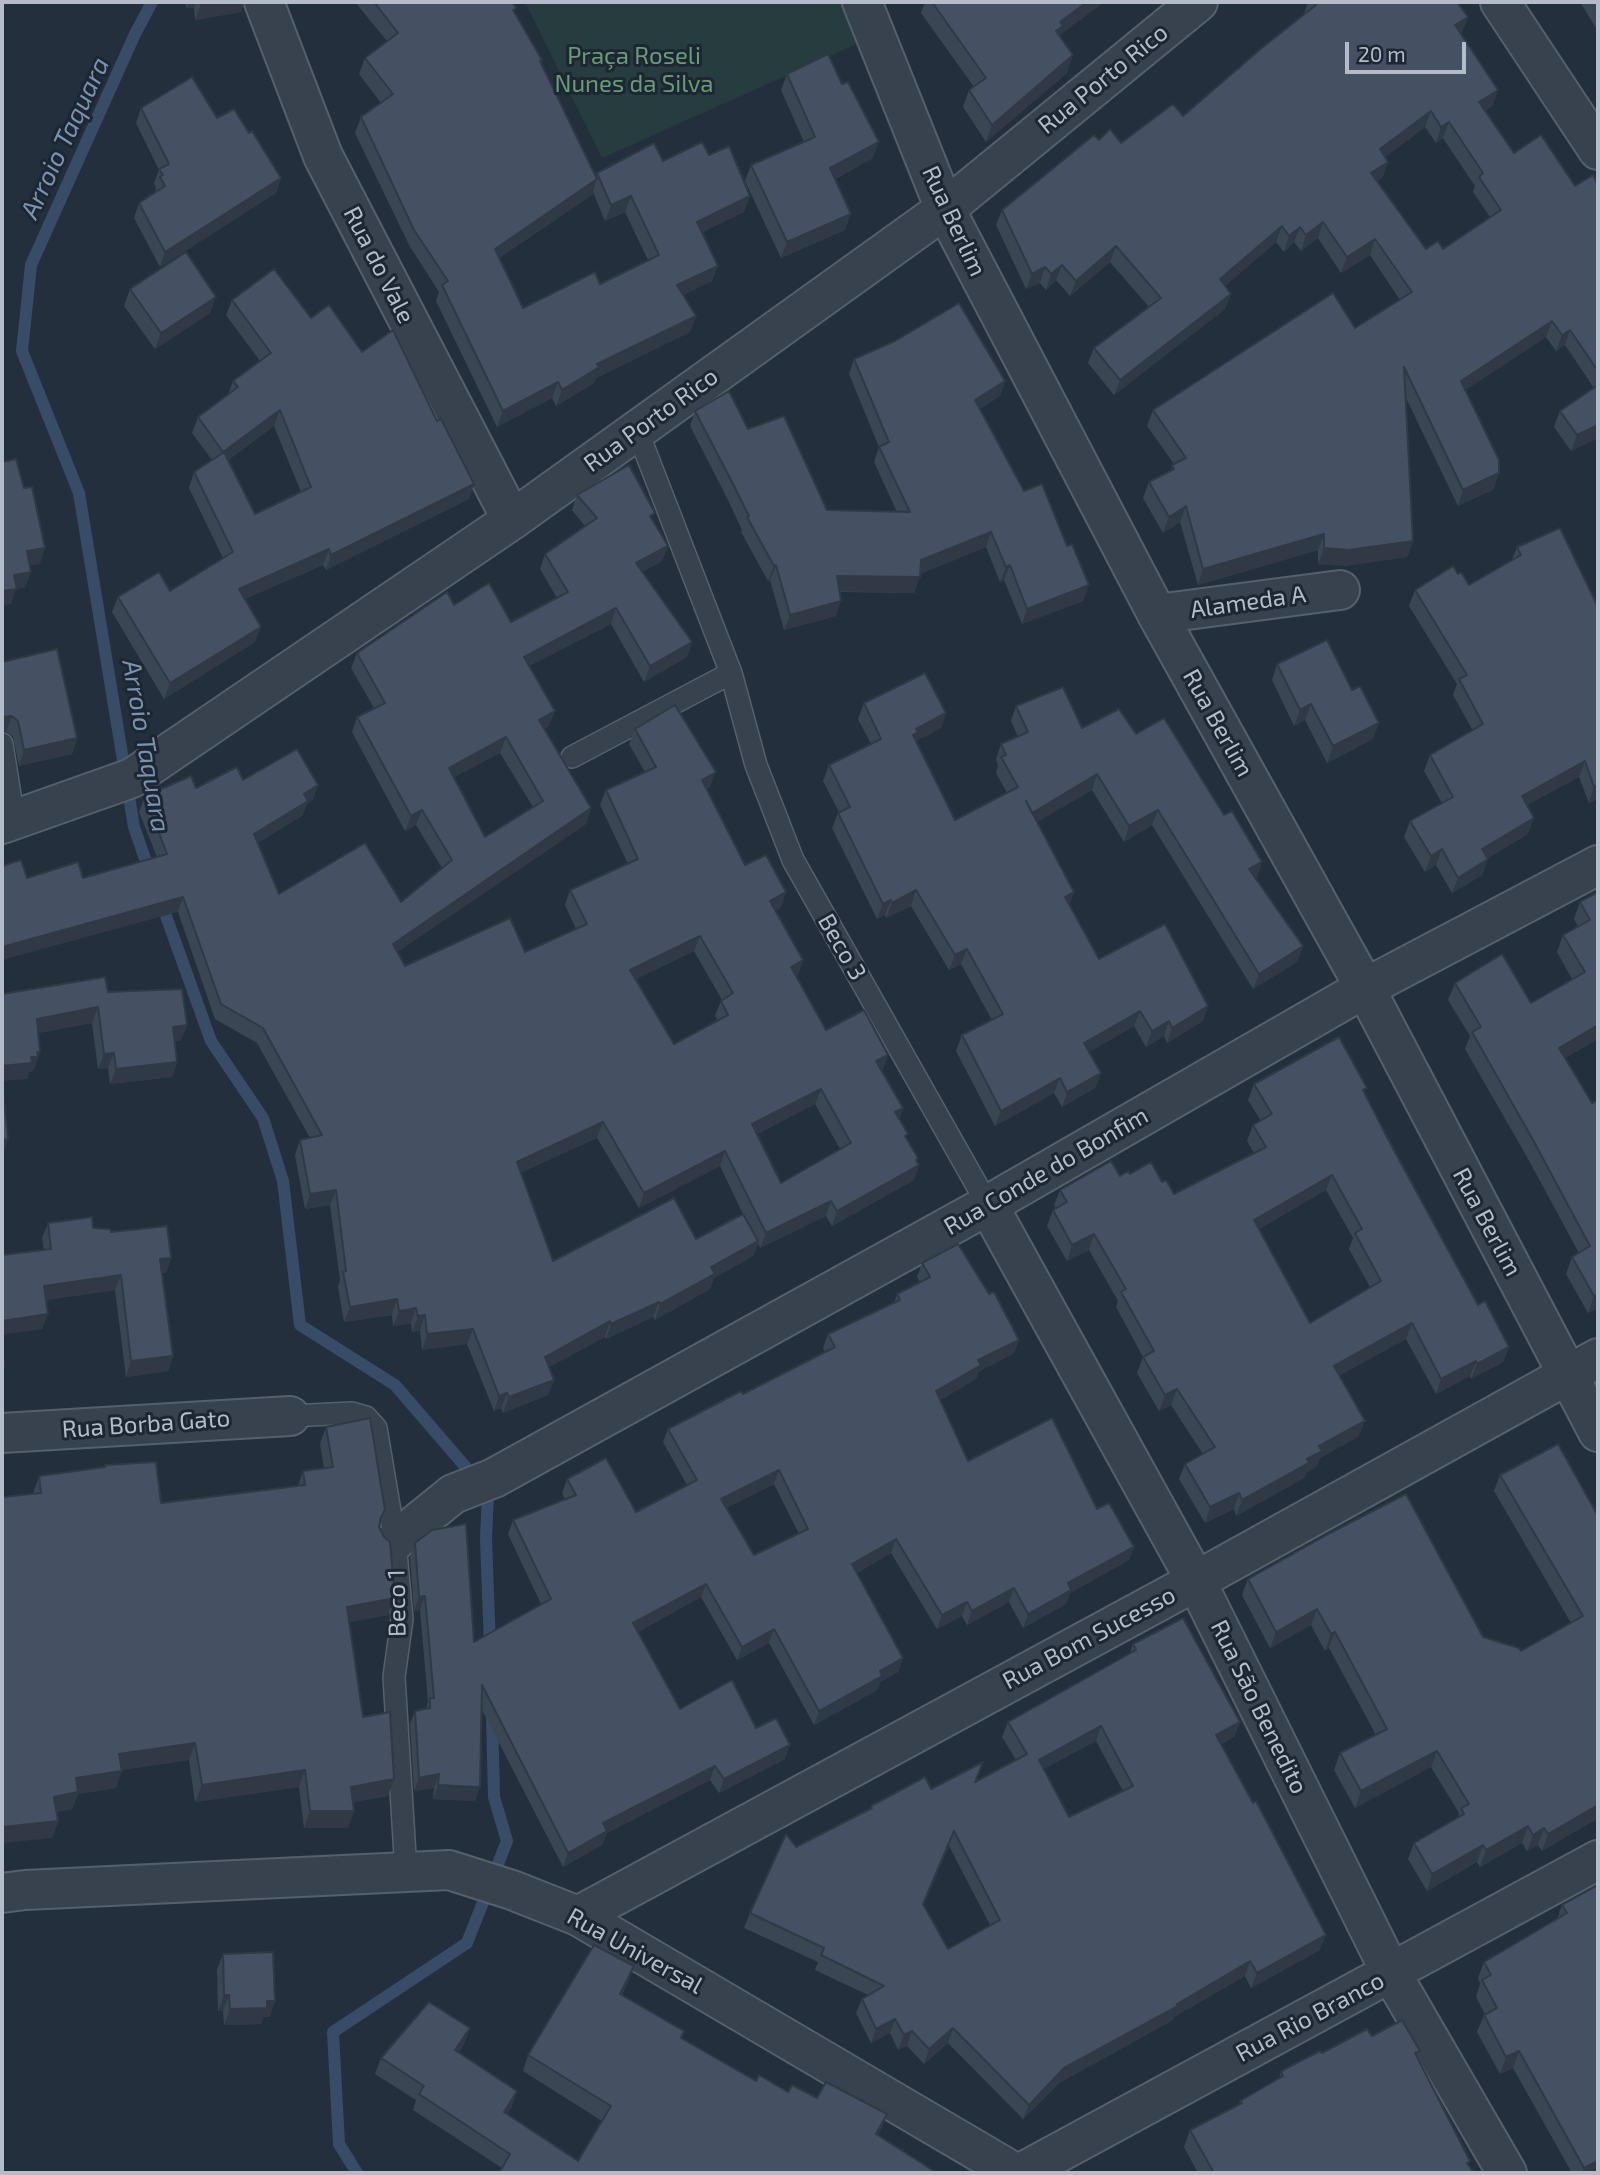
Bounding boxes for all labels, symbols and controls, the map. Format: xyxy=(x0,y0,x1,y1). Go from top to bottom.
street label: Rua Porto Rico xyxy=(1032,18,1174,140)
scale bar xyxy=(1348,28,1469,72)
text: 20 m xyxy=(1358,41,1406,66)
park label: Praça Roseli Nunes da Silva xyxy=(554,42,714,98)
water label: Arroio Taquara xyxy=(14,52,116,224)
street label: Rua Berlim xyxy=(916,161,992,281)
street label: Rua do Vale xyxy=(337,202,421,328)
street label: Rua Porto Rico xyxy=(578,362,724,478)
street label: Alameda A xyxy=(1188,580,1308,624)
water label: Arroio Taquara xyxy=(115,657,177,835)
street label: Rua Berlim xyxy=(1177,664,1259,782)
street label: Beco 3 xyxy=(812,909,872,985)
street label: Rua Conde do Bonfim xyxy=(939,1101,1153,1241)
street label: Rua Berlim xyxy=(1446,1163,1528,1281)
street label: Rua Borba Gato xyxy=(61,1404,231,1444)
street label: Beco 1 xyxy=(382,1569,412,1637)
street label: Rua Bom Sucesso xyxy=(998,1580,1180,1696)
street label: Rua São Benedito xyxy=(1204,1615,1314,1799)
street label: Rua Universal xyxy=(562,1902,708,2000)
street label: Rua Rio Branco xyxy=(1231,1966,1389,2068)

